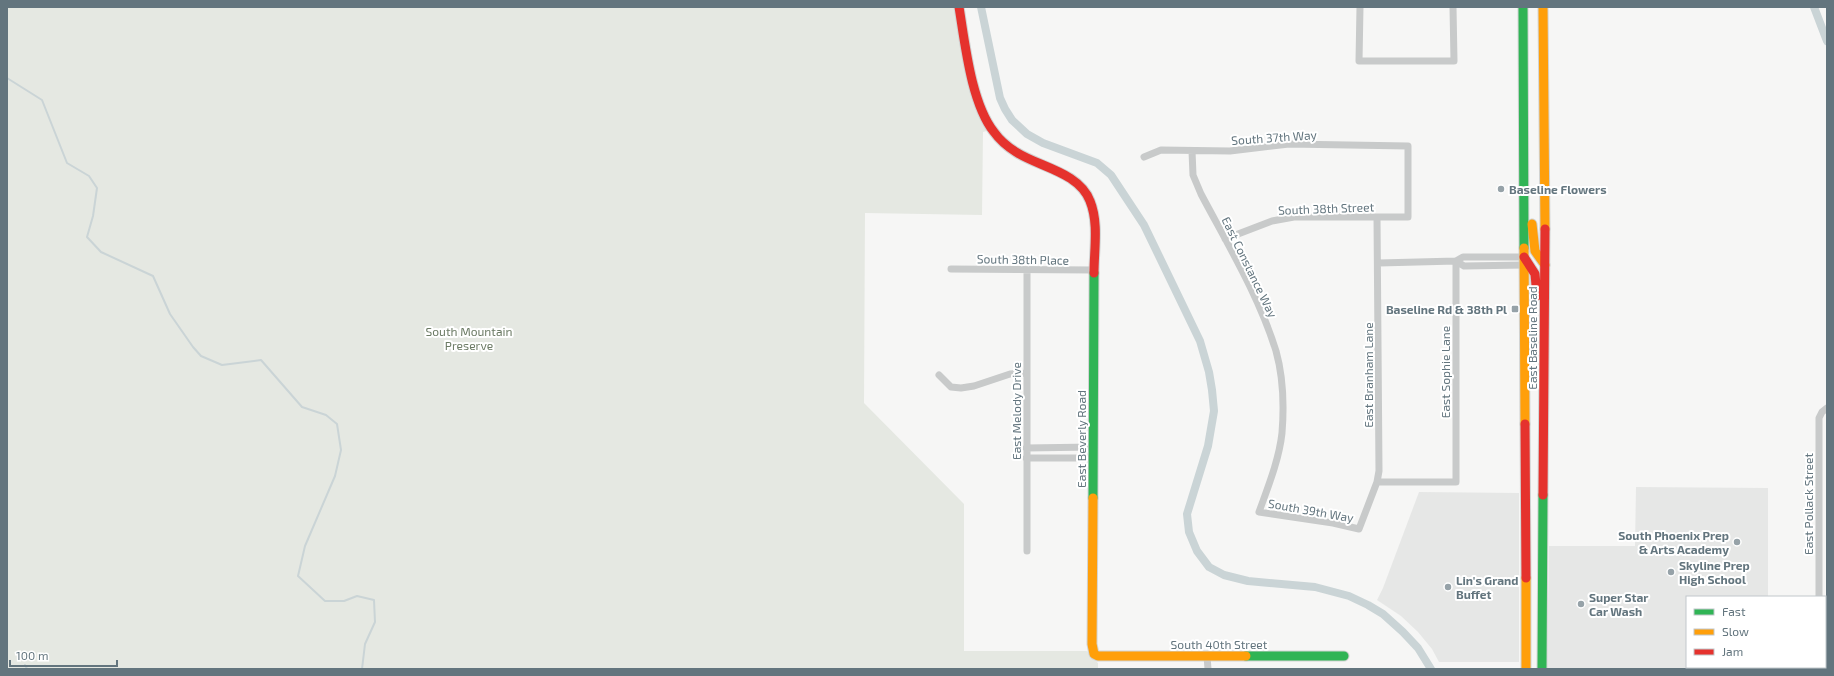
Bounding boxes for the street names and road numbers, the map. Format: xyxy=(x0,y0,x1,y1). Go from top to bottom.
street label: South 37th Way xyxy=(1231,127,1318,147)
street label: South 38th Street xyxy=(1278,199,1375,217)
street label: East Constance Way xyxy=(1220,214,1281,320)
street label: South 38th Place xyxy=(977,251,1069,267)
street label: East Baseline Road xyxy=(1525,286,1539,390)
street label: East Branham Lane xyxy=(1361,322,1375,428)
street label: East Sophie Lane xyxy=(1438,326,1452,418)
street label: East Melody Drive xyxy=(1009,362,1023,460)
street label: East Beverly Road xyxy=(1074,390,1088,488)
street label: East Pollack Street xyxy=(1801,453,1815,555)
street label: South 39th Way xyxy=(1267,496,1355,525)
street label: South 40th Street xyxy=(1171,637,1268,651)

